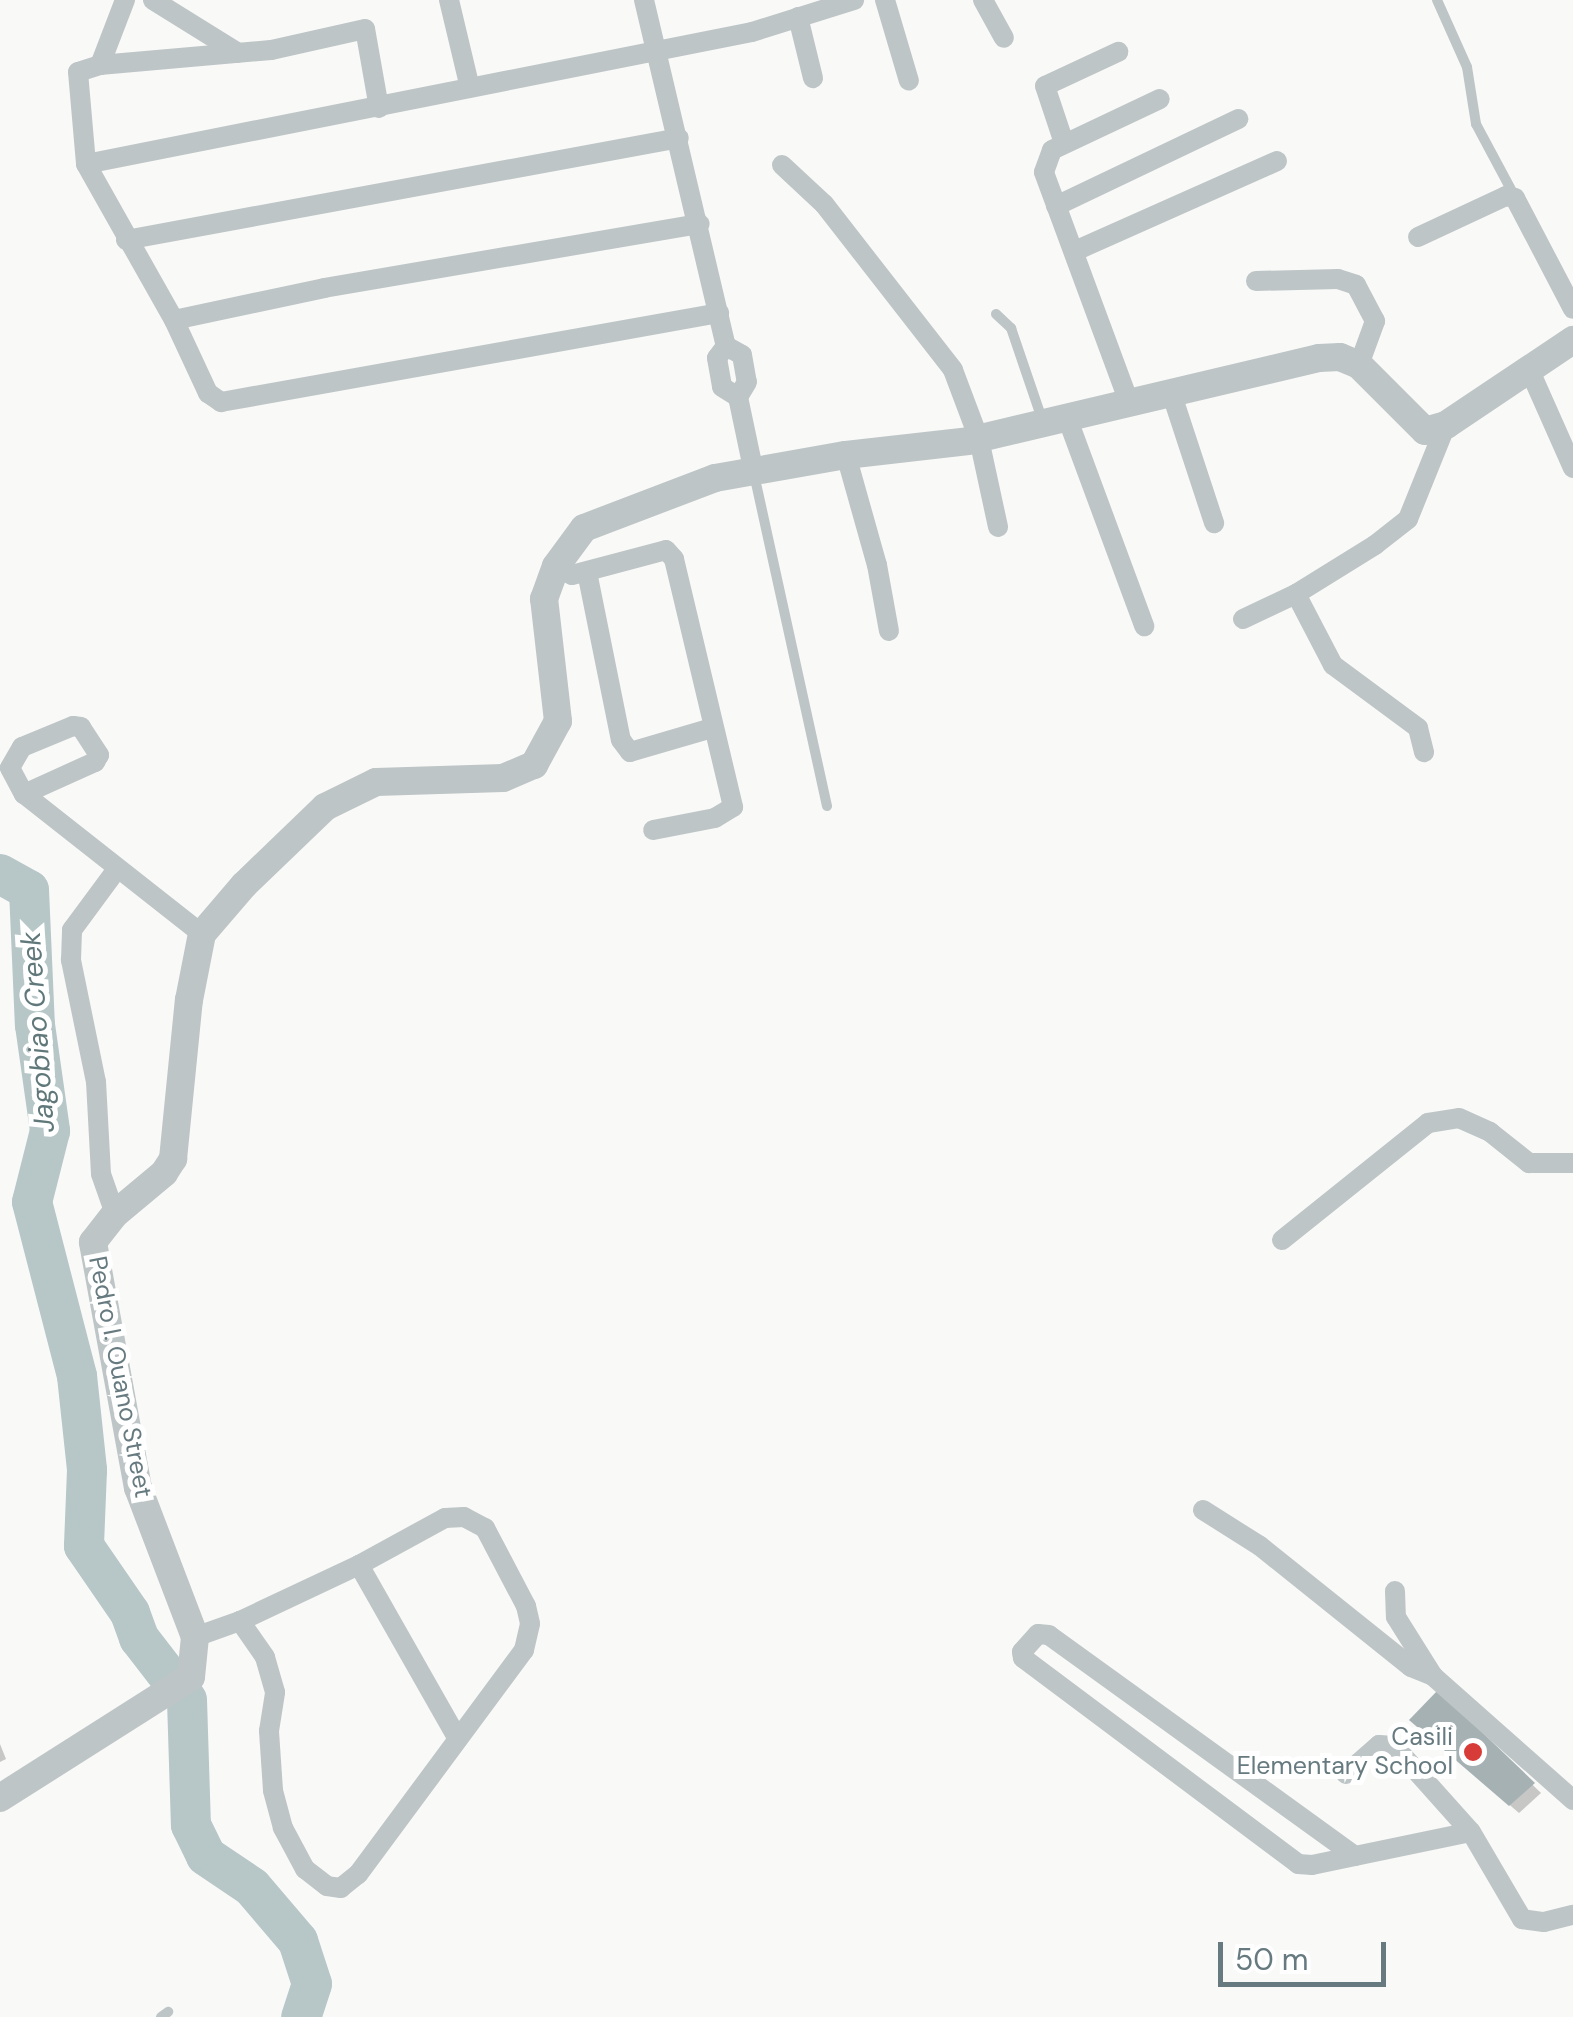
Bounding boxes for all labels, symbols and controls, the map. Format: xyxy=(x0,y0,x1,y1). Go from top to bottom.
water label: Jagobiao Creek xyxy=(14,930,62,1134)
street label: Pedro I. Ouano Street xyxy=(82,1254,158,1500)
place label: Casili Elementary School xyxy=(1237,1723,1453,1782)
marker: Casili Elementary School xyxy=(1462,1741,1484,1763)
scale bar xyxy=(1223,1922,1390,1984)
text: 50 m xyxy=(1235,1940,1309,1979)

